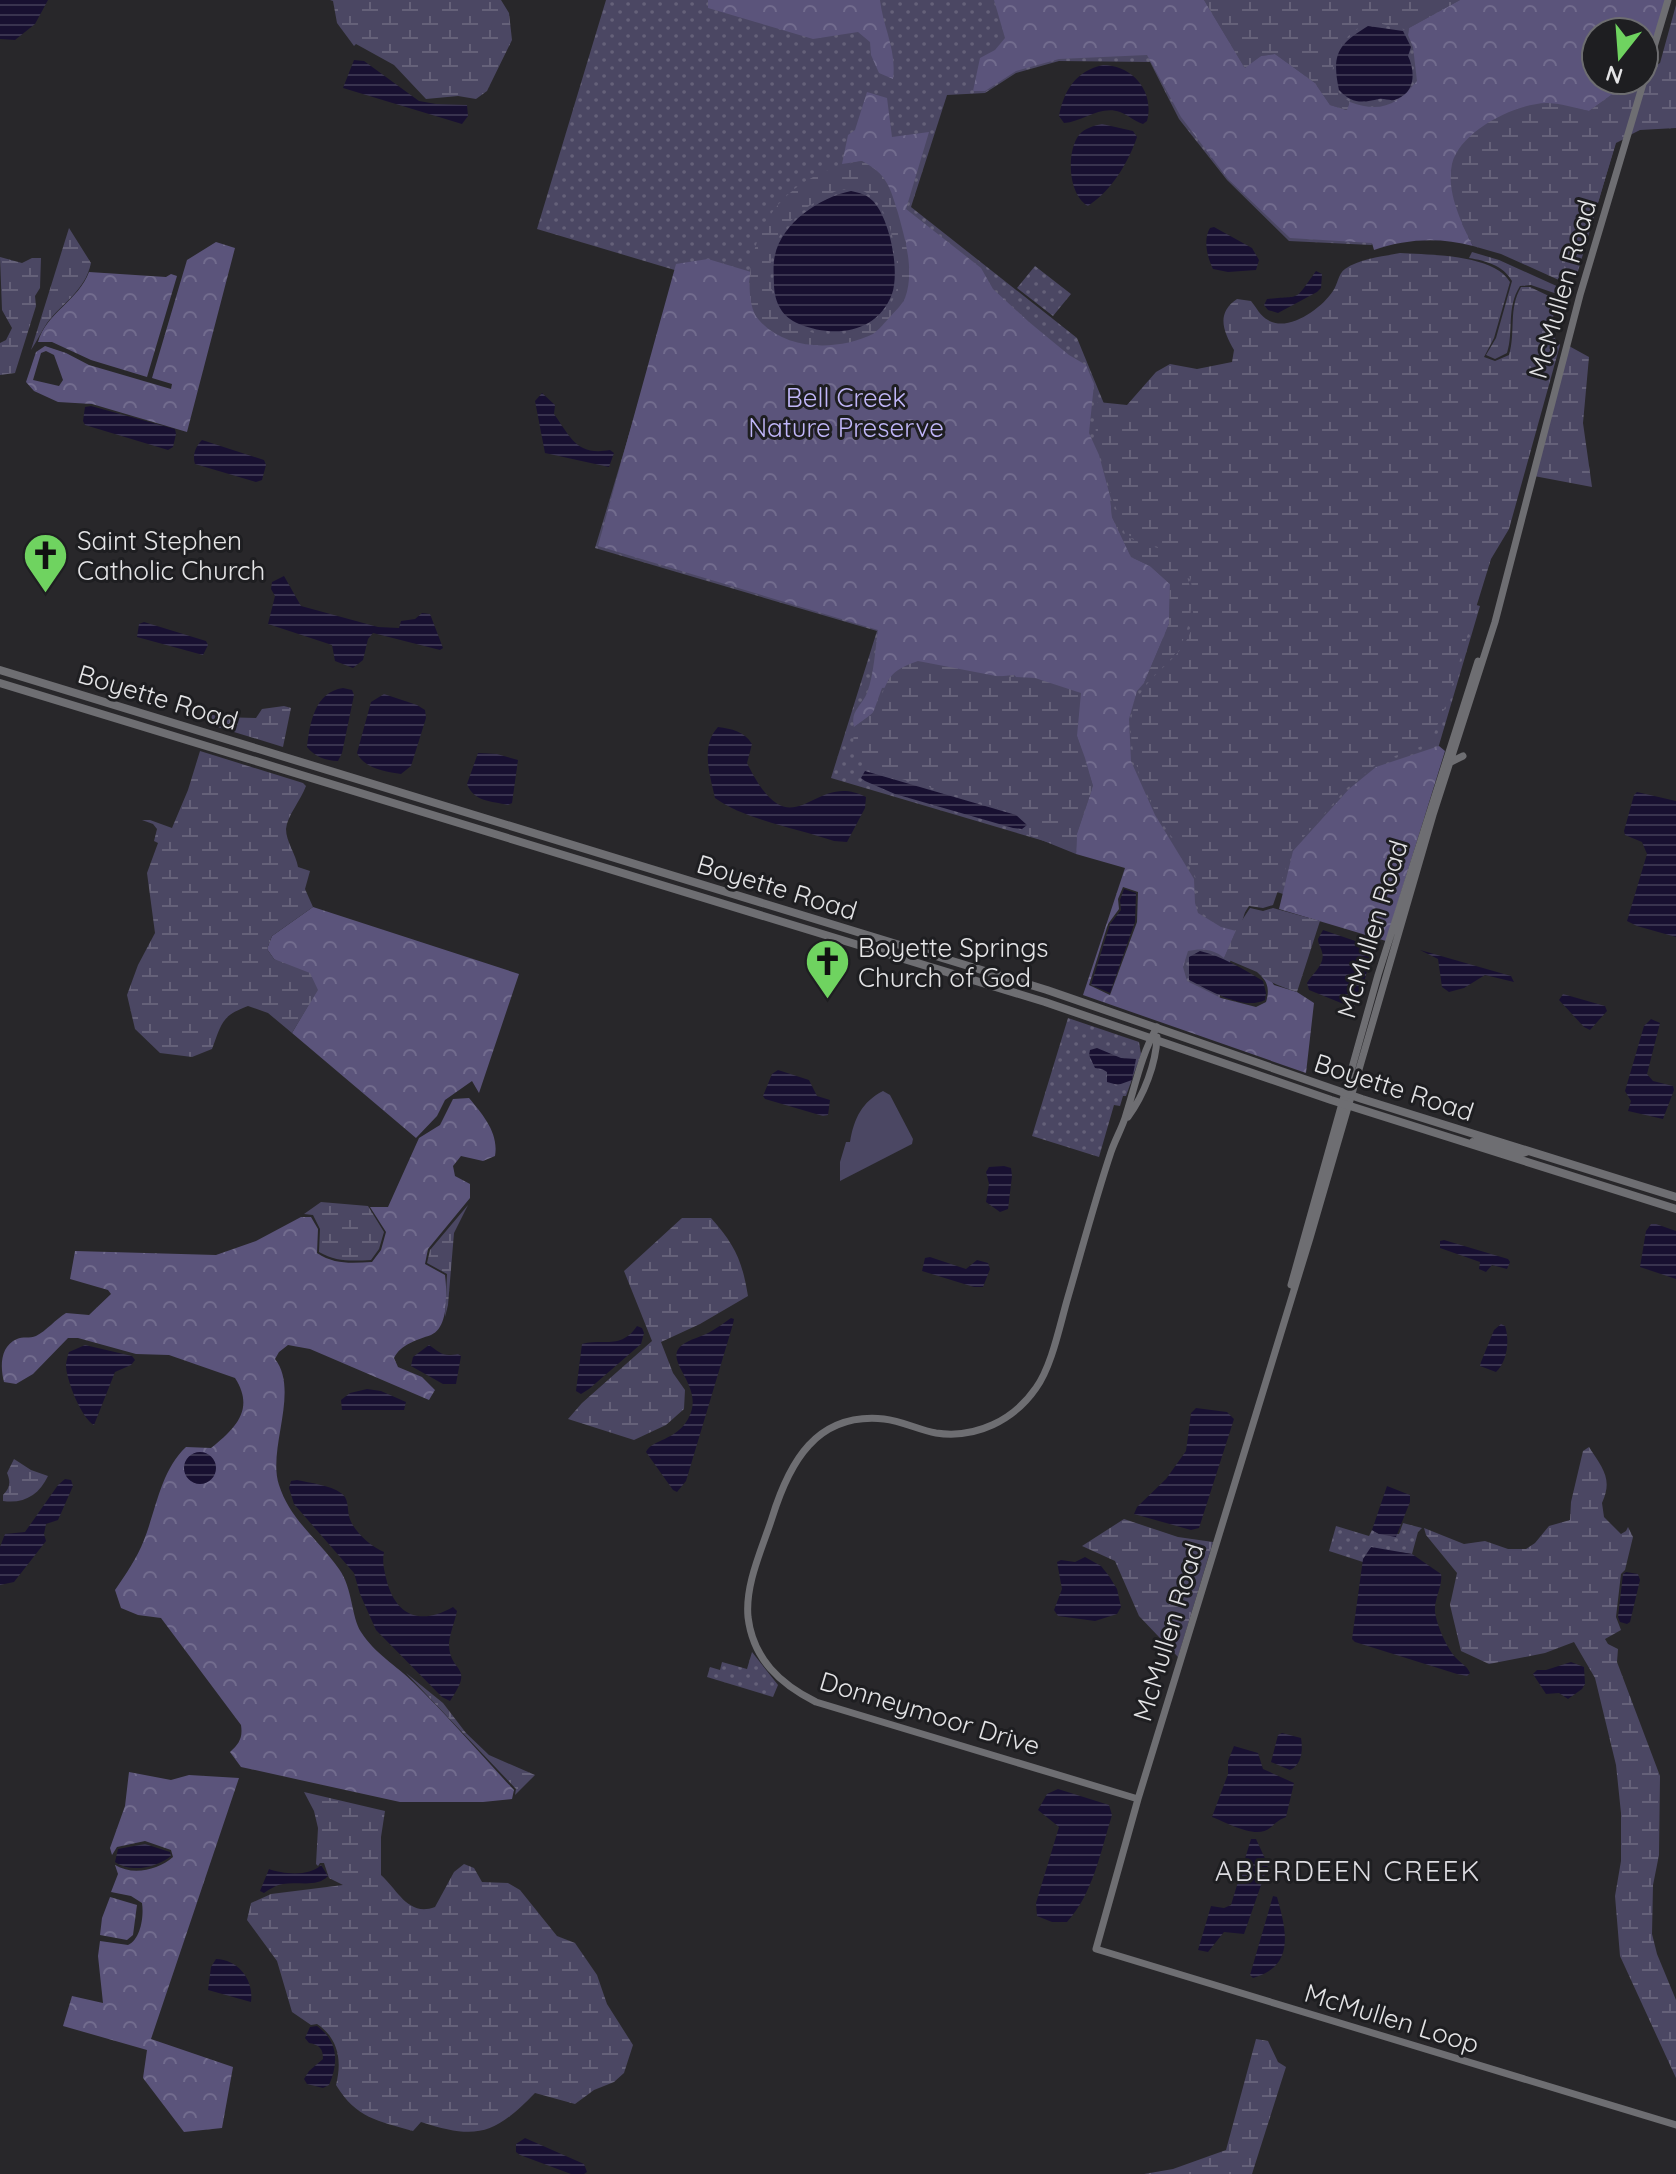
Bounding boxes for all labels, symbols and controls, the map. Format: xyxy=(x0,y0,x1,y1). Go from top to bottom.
north arrow xyxy=(1580,16,1660,96)
text: N xyxy=(1602,59,1626,91)
street label: McMullen Road xyxy=(1521,196,1603,382)
park label: Bell Creek Nature Preserve xyxy=(748,381,944,444)
place label: Saint Stephen Catholic Church xyxy=(77,524,265,587)
church icon: Saint Stephen Catholic Church xyxy=(22,531,70,594)
street label: Boyette Road xyxy=(74,657,242,737)
street label: McMullen Road xyxy=(1329,836,1415,1022)
street label: Boyette Road xyxy=(693,847,861,927)
place label: Boyette Springs Church of God xyxy=(858,931,1048,994)
church icon: Boyette Springs Church of God xyxy=(803,938,851,1001)
street label: Boyette Road xyxy=(1310,1046,1478,1128)
street label: McMullen Road xyxy=(1125,1539,1211,1725)
street label: Donneymoor Drive xyxy=(816,1664,1044,1762)
district label: ABERDEEN CREEK xyxy=(1215,1853,1481,1888)
street label: McMullen Loop xyxy=(1301,1976,1483,2060)

